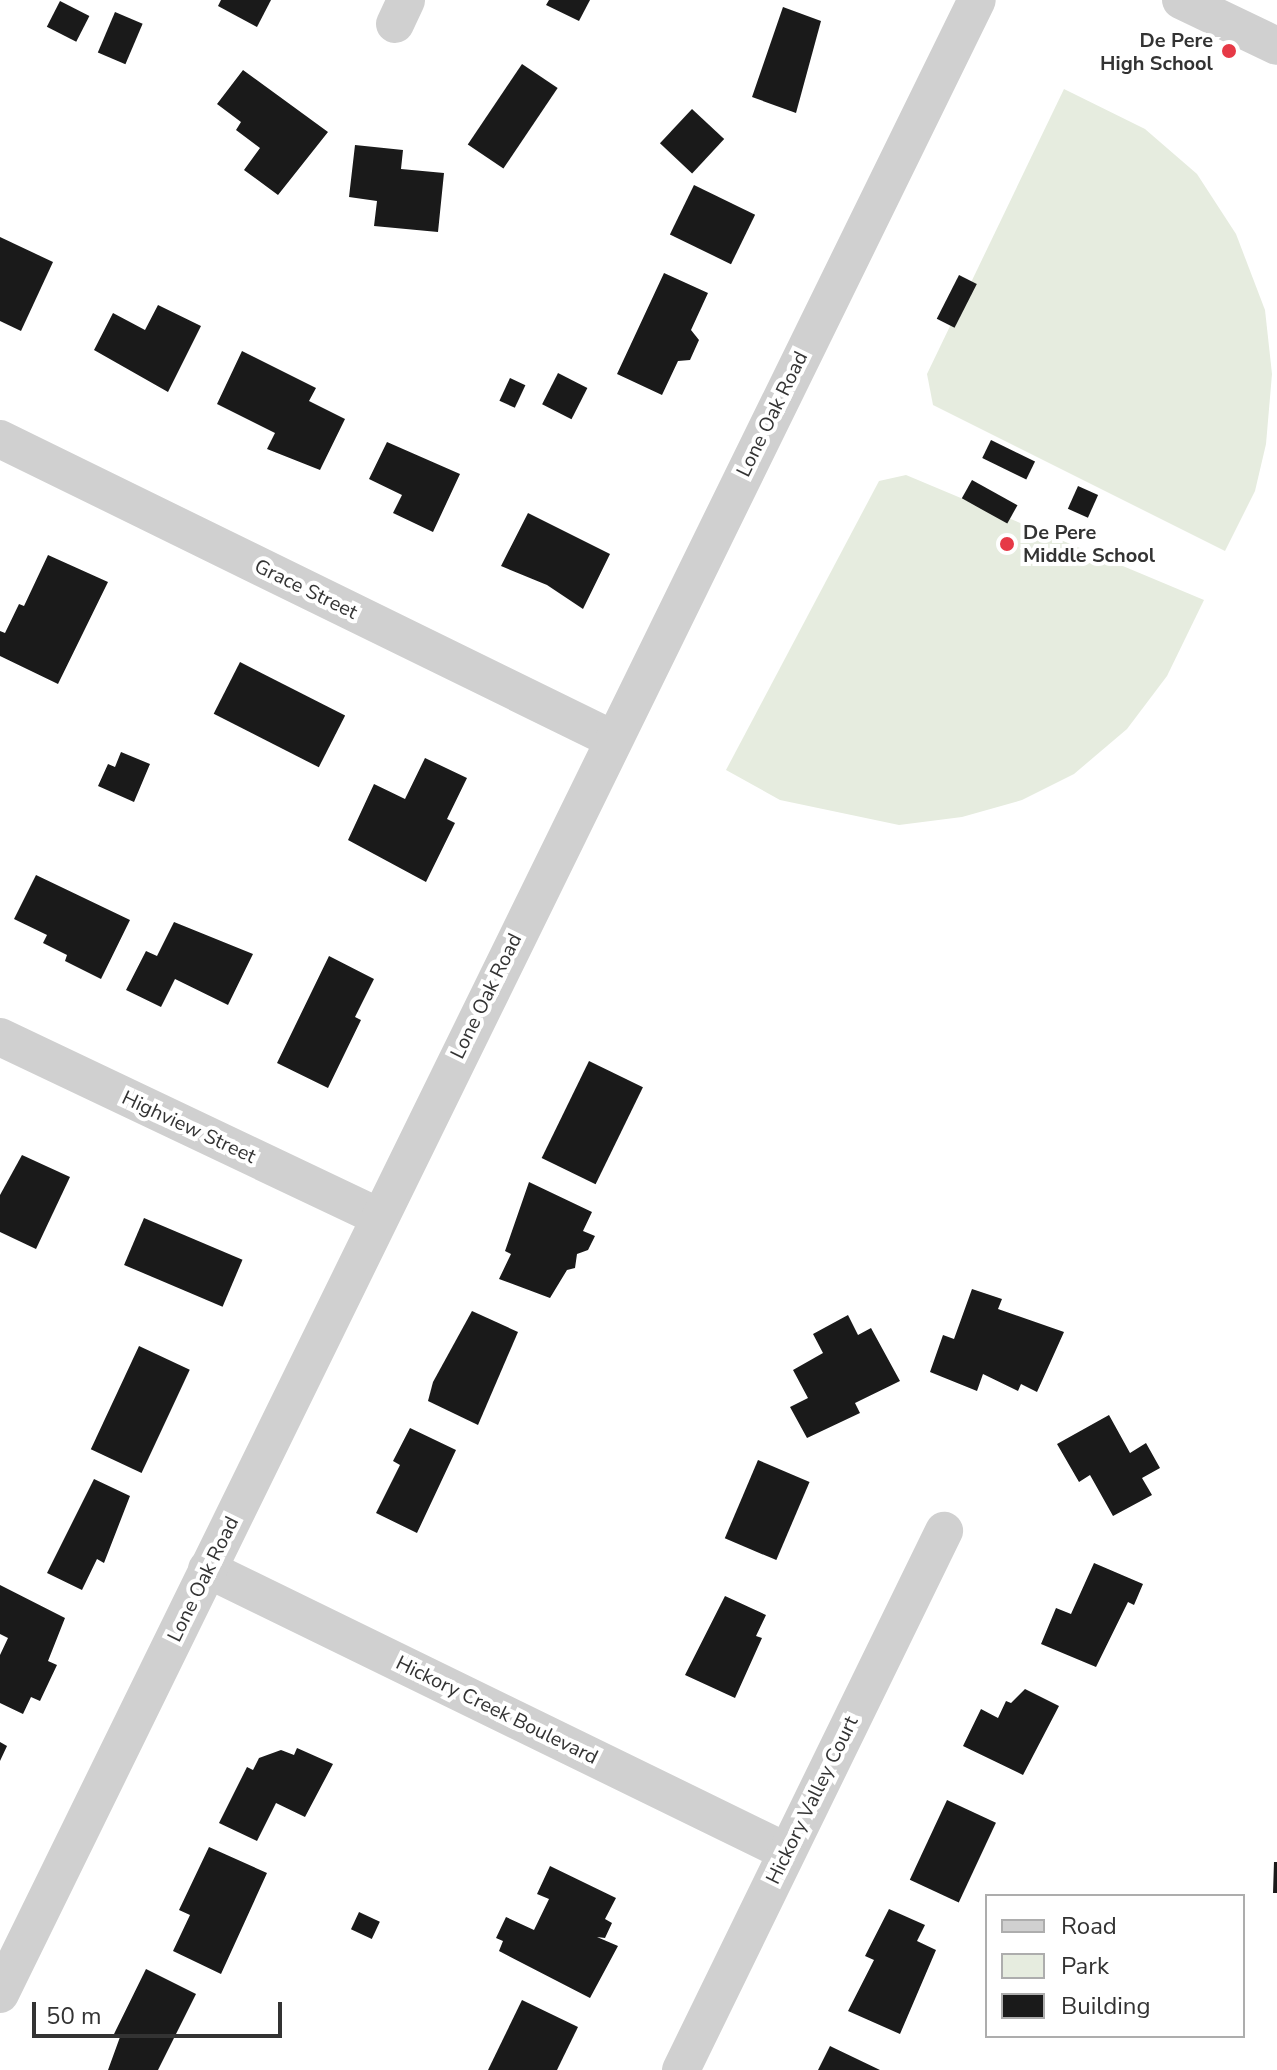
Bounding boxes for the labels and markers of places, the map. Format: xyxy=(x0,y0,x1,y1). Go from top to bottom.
place label: De Pere High School xyxy=(1100,28,1213,75)
marker: De Pere High School xyxy=(1220,42,1238,60)
place label: De Pere Middle School xyxy=(1023,520,1155,567)
marker: De Pere Middle School xyxy=(998,535,1016,553)

